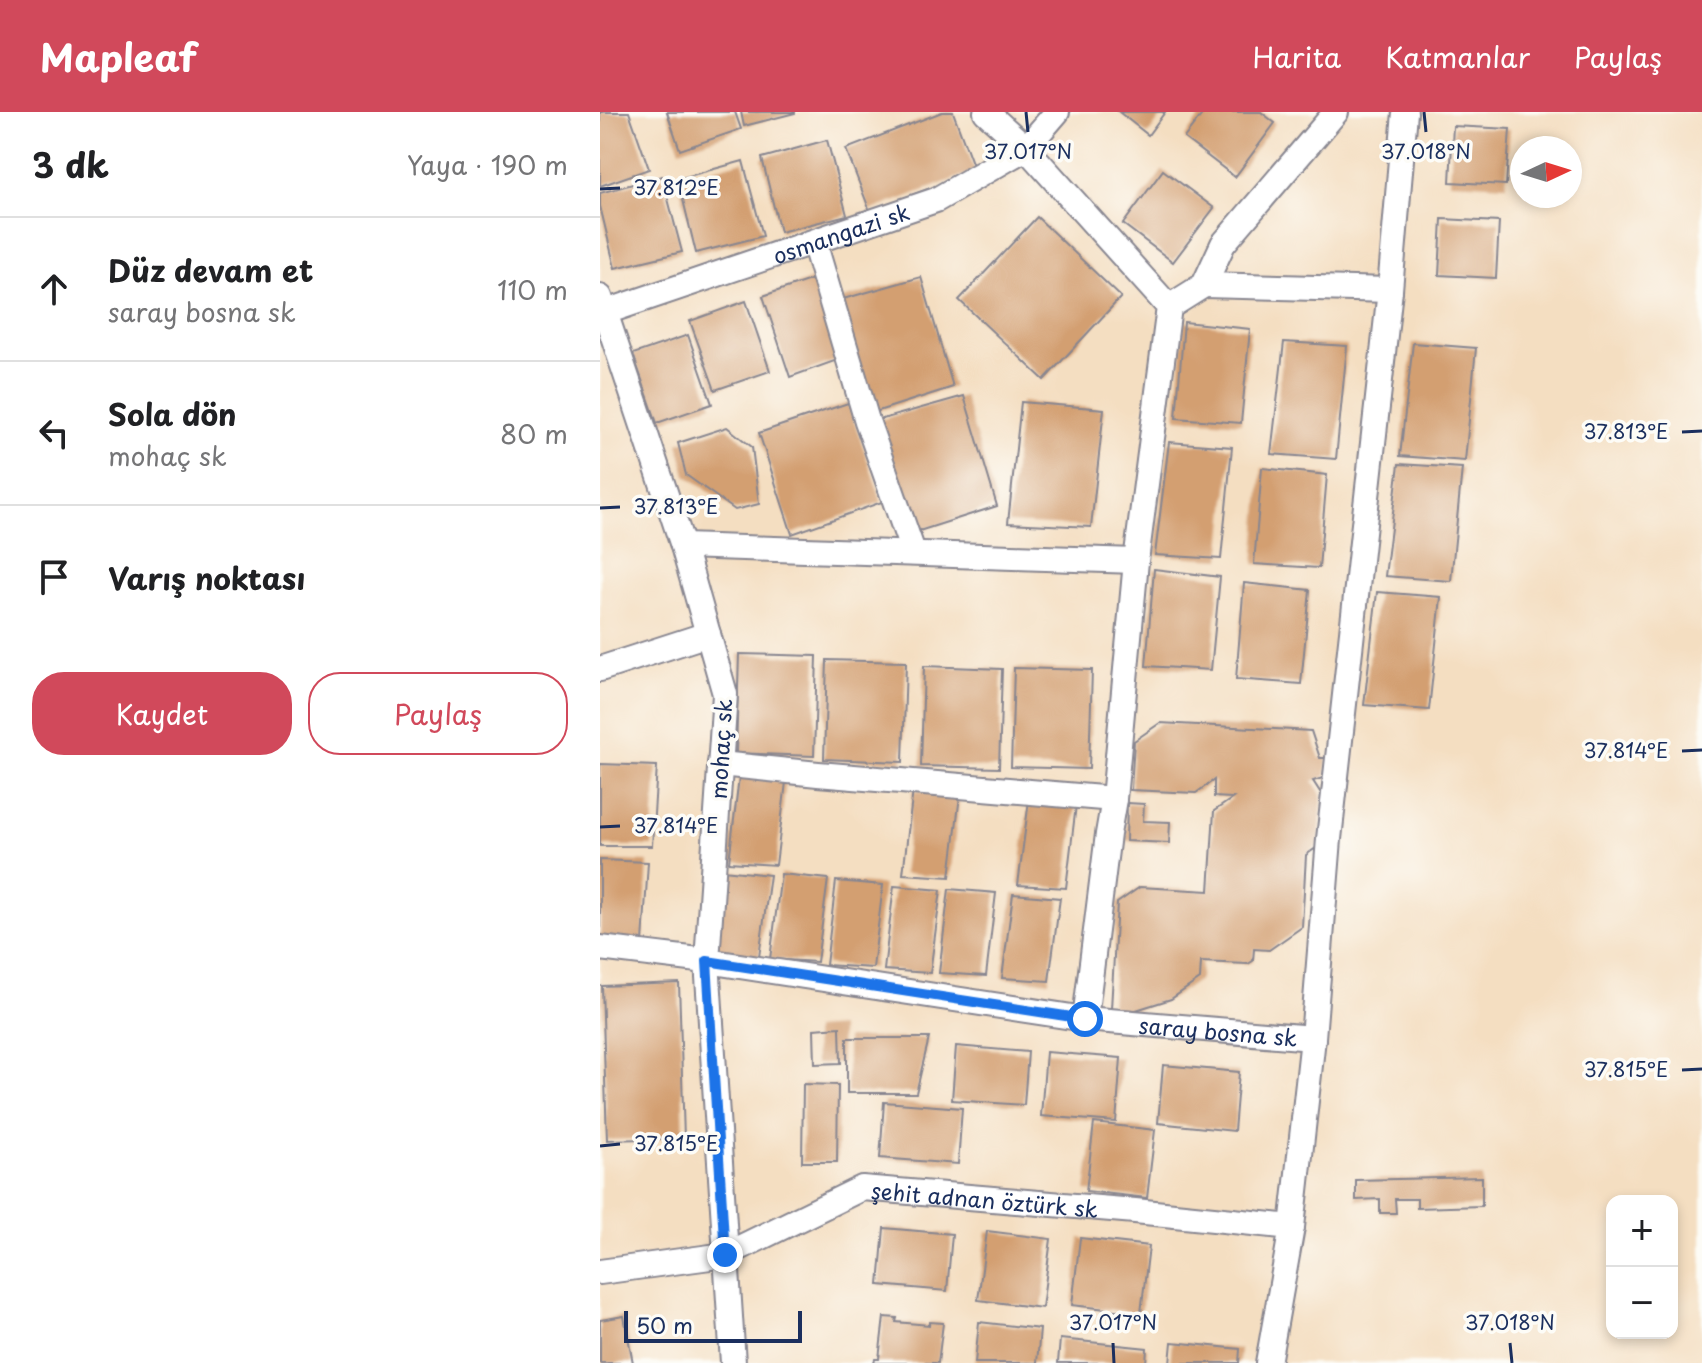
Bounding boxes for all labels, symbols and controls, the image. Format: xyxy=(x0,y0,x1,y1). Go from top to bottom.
text: Mapleaf xyxy=(40,28,197,85)
text: Harita xyxy=(1252,35,1341,78)
text: Katmanlar xyxy=(1385,35,1530,78)
text: Paylaş xyxy=(1574,35,1662,78)
text: 37.017°N xyxy=(984,136,1072,166)
text: 37.018°N xyxy=(1381,136,1471,166)
north arrow xyxy=(1510,136,1582,208)
text: 3 dk xyxy=(32,138,109,190)
text: Yaya · 190 m xyxy=(407,145,568,184)
text: 37.812°E xyxy=(633,172,719,202)
street label: osmangazi sk xyxy=(768,194,913,271)
text: Düz devam et xyxy=(108,247,313,292)
icon: ahead xyxy=(32,267,76,311)
text: 110 m xyxy=(497,270,568,309)
text: saray bosna sk xyxy=(108,292,296,331)
text: Sola dön xyxy=(108,391,237,436)
icon: left xyxy=(32,411,76,455)
text: 80 m xyxy=(500,414,568,453)
text: 37.813°E xyxy=(1584,416,1668,446)
text: mohaç sk xyxy=(108,436,227,475)
text: 37.813°E xyxy=(634,491,718,521)
icon: arrive xyxy=(32,555,76,599)
text: Varış noktası xyxy=(108,555,305,600)
button: Kaydet xyxy=(32,672,292,755)
button: Paylaş xyxy=(308,672,568,755)
street label: mohaç sk xyxy=(701,698,739,800)
text: 37.814°E xyxy=(1584,735,1668,765)
text: 37.814°E xyxy=(634,810,718,840)
route start xyxy=(1067,1001,1103,1037)
street label: saray bosna sk xyxy=(1138,1007,1299,1053)
text: 37.815°E xyxy=(1584,1054,1668,1084)
text: 37.815°E xyxy=(634,1128,718,1158)
street label: şehit adnan öztürk sk xyxy=(870,1172,1100,1224)
map controls xyxy=(1606,1195,1678,1339)
button: + xyxy=(1606,1195,1678,1267)
route end xyxy=(707,1237,743,1273)
button: − xyxy=(1606,1267,1678,1339)
scale bar xyxy=(624,1307,802,1343)
text: 37.017°N xyxy=(1069,1307,1157,1337)
text: 37.018°N xyxy=(1465,1307,1555,1337)
text: 50 m xyxy=(636,1308,693,1341)

